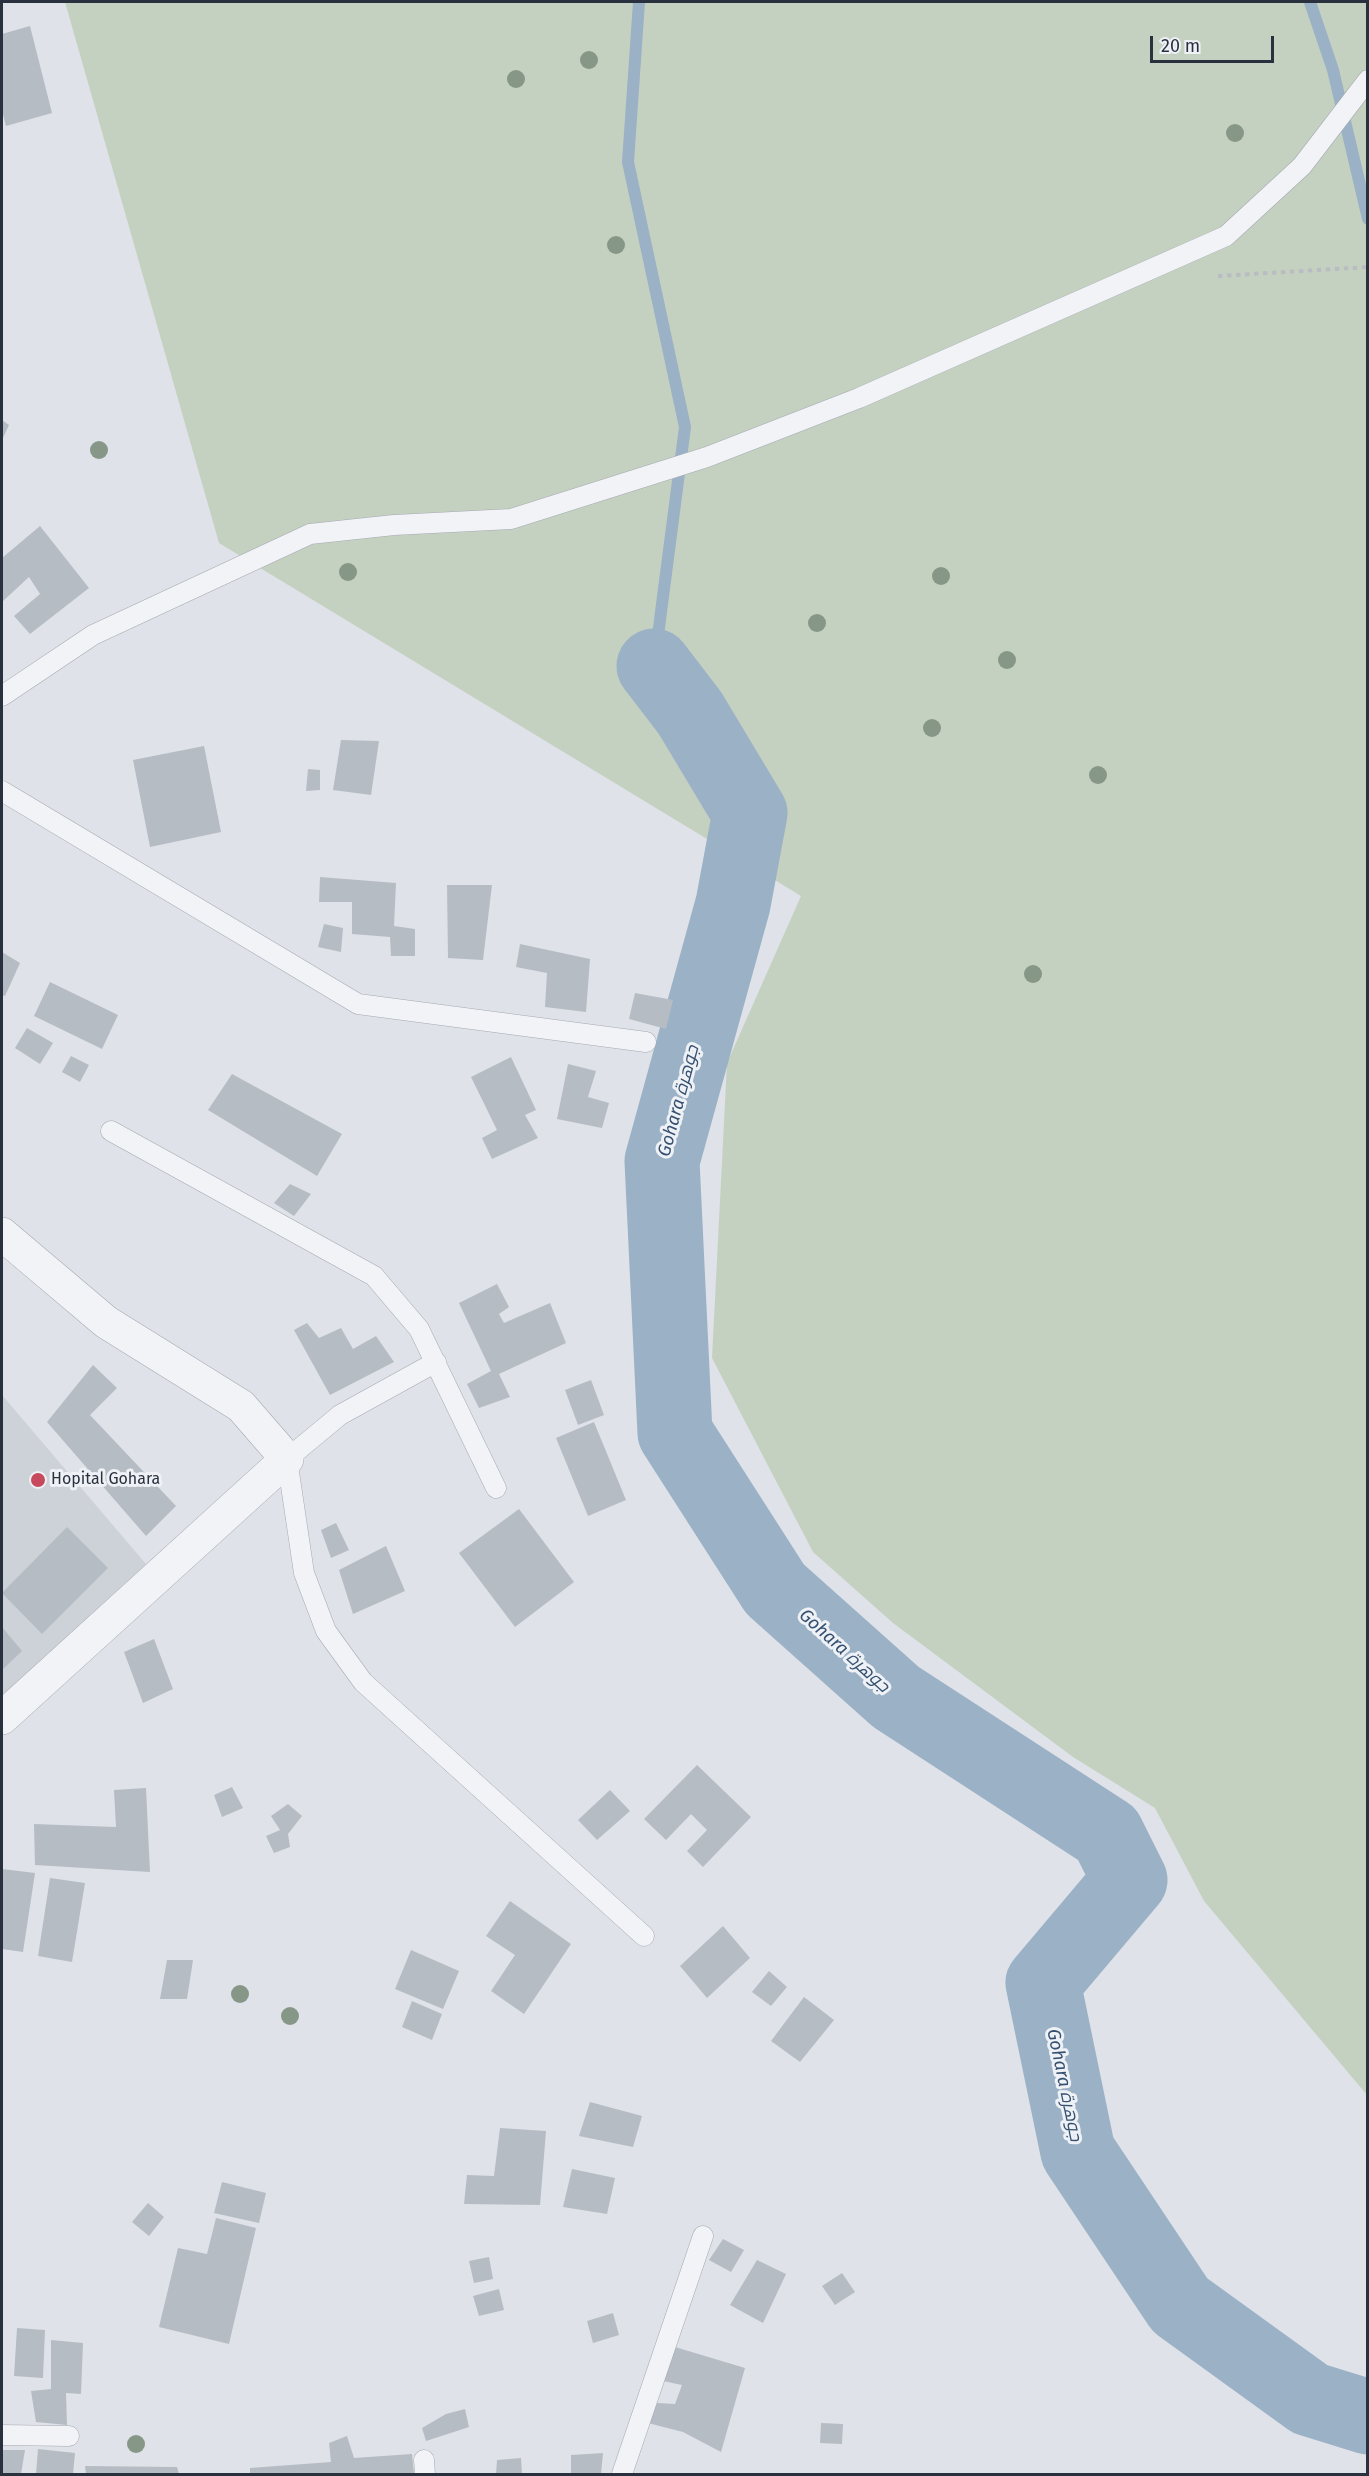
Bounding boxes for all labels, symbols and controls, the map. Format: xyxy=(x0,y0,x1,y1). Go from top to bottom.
scale bar xyxy=(1153,24,1278,62)
text: 20 m xyxy=(1161,35,1200,57)
water label: Gohara جوهرة xyxy=(654,1043,704,1159)
place label: Hopital Gohara xyxy=(51,1470,160,1490)
marker: Hopital Gohara xyxy=(29,1471,47,1489)
water label: Gohara جوهرة xyxy=(794,1605,894,1697)
water label: Gohara جوهرة xyxy=(1042,2027,1086,2143)

